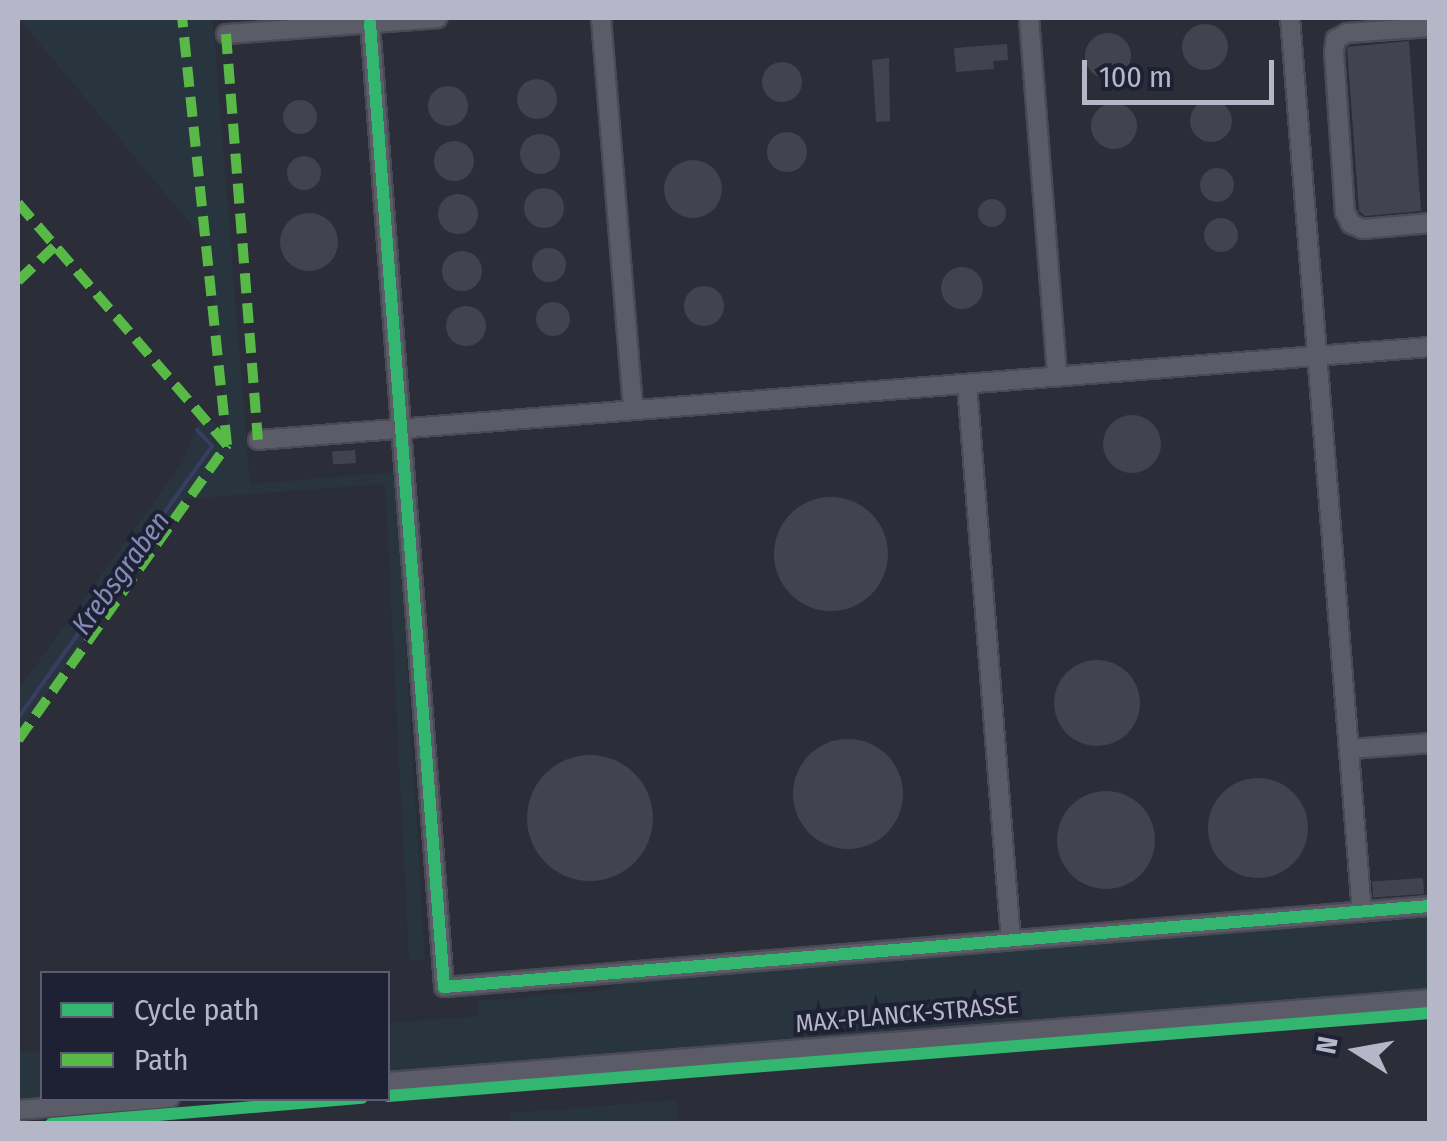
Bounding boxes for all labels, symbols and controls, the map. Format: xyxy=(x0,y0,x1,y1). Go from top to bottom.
scale bar xyxy=(1087,40,1280,102)
text: 100 m xyxy=(1099,59,1172,95)
water label: Krebsgraben xyxy=(65,505,177,641)
legend xyxy=(40,971,390,1101)
street label: MAX-PLANCK-STRASSE xyxy=(794,990,1020,1040)
text: Cycle path xyxy=(134,992,260,1028)
north arrow xyxy=(1307,1001,1407,1101)
text: N xyxy=(1309,1034,1345,1057)
text: Path xyxy=(134,1042,188,1078)

